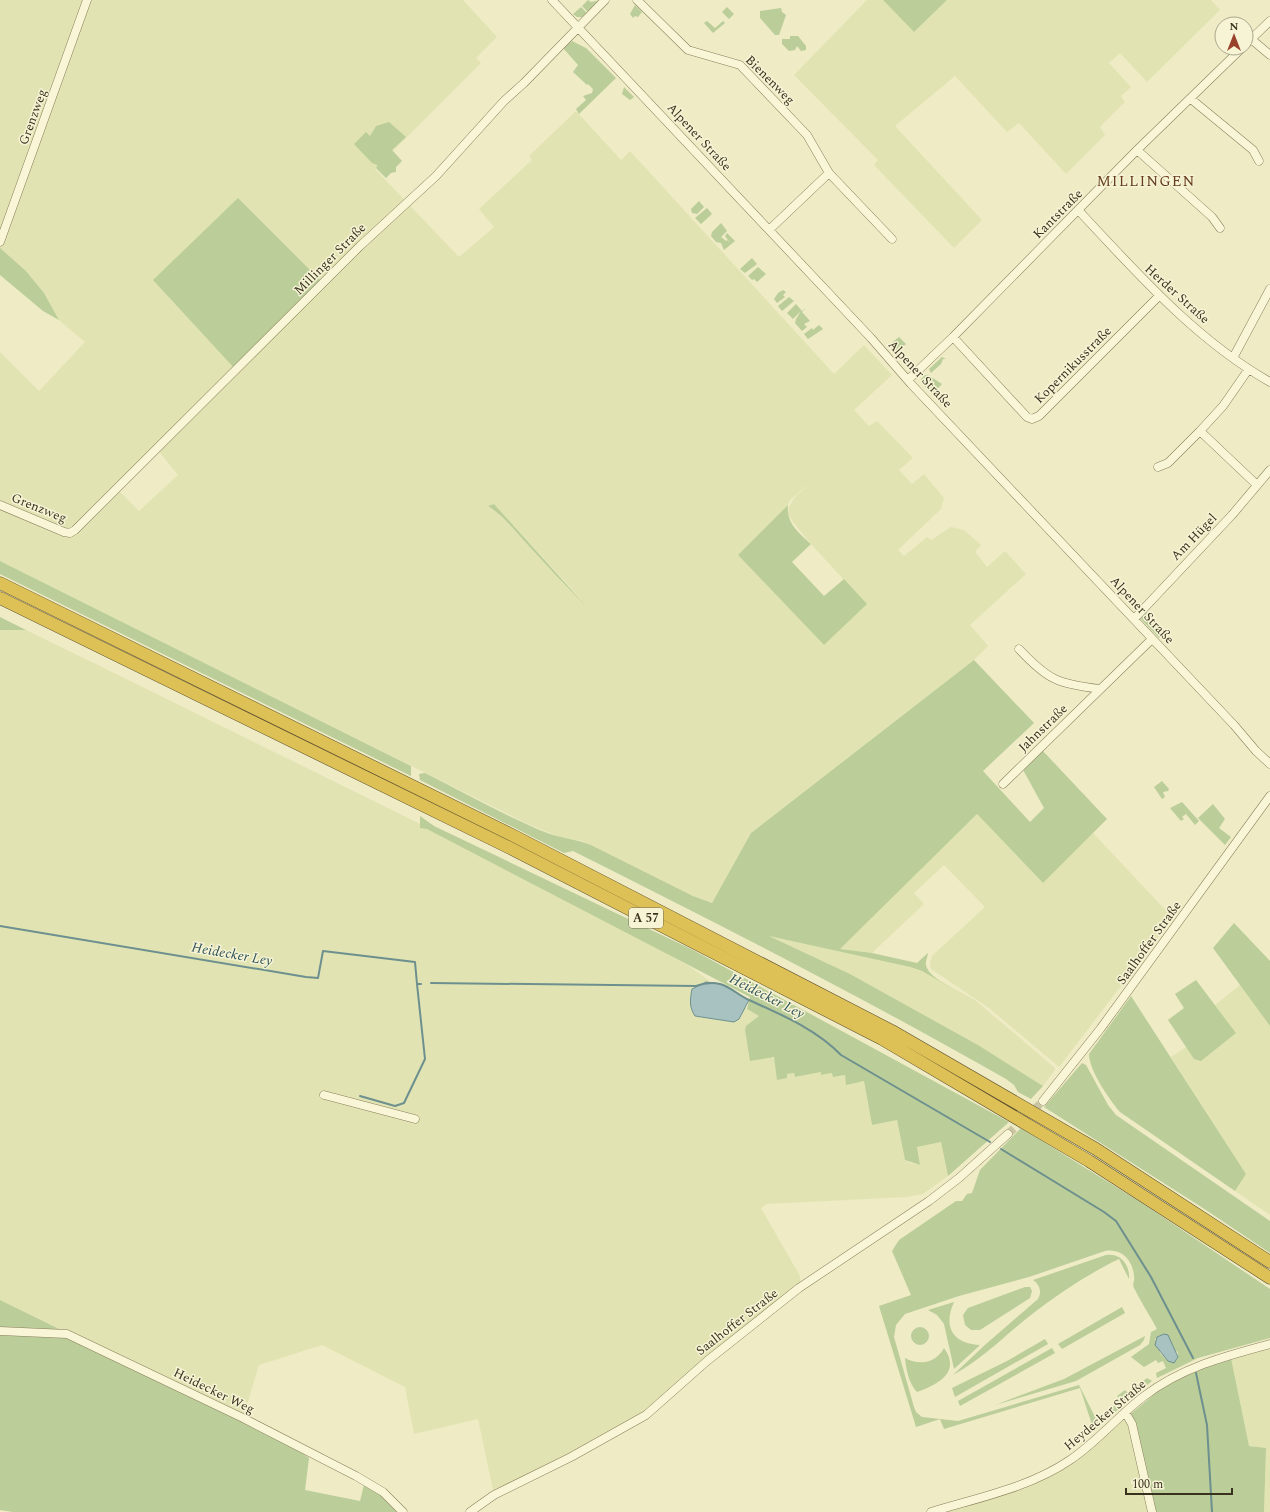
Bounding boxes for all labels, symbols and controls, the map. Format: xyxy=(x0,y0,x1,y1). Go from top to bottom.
north arrow xyxy=(1214,16,1254,56)
text: N xyxy=(1230,18,1239,35)
street label: Bienenweg xyxy=(741,51,799,109)
street label: Grenzweg xyxy=(14,86,52,148)
street label: Alpener Straße xyxy=(662,98,736,176)
district label: MILLINGEN xyxy=(1096,170,1196,193)
street label: Kantstraße xyxy=(1028,184,1088,244)
street label: Millinger Straße xyxy=(289,218,371,300)
street label: Herder Straße xyxy=(1140,259,1214,329)
street label: Kopernikusstraße xyxy=(1030,322,1116,408)
street label: Alpener Straße xyxy=(883,335,957,413)
street label: Grenzweg xyxy=(8,488,70,528)
street label: Am Hügel xyxy=(1166,509,1222,565)
street label: Alpener Straße xyxy=(1105,571,1179,649)
street label: Jahnstraße xyxy=(1014,699,1072,757)
street label: Saalhoffer Straße xyxy=(1112,897,1186,989)
road number: A 57 xyxy=(629,908,663,928)
water label: Heidecker Ley xyxy=(190,937,275,972)
water label: Heidecker Ley xyxy=(726,968,809,1024)
street label: Saalhoffer Straße xyxy=(692,1284,782,1360)
street label: Heidecker Weg xyxy=(170,1363,258,1419)
street label: Heydecker Straße xyxy=(1059,1375,1151,1455)
scale bar xyxy=(1126,1470,1232,1496)
text: 100 m xyxy=(1132,1475,1163,1494)

